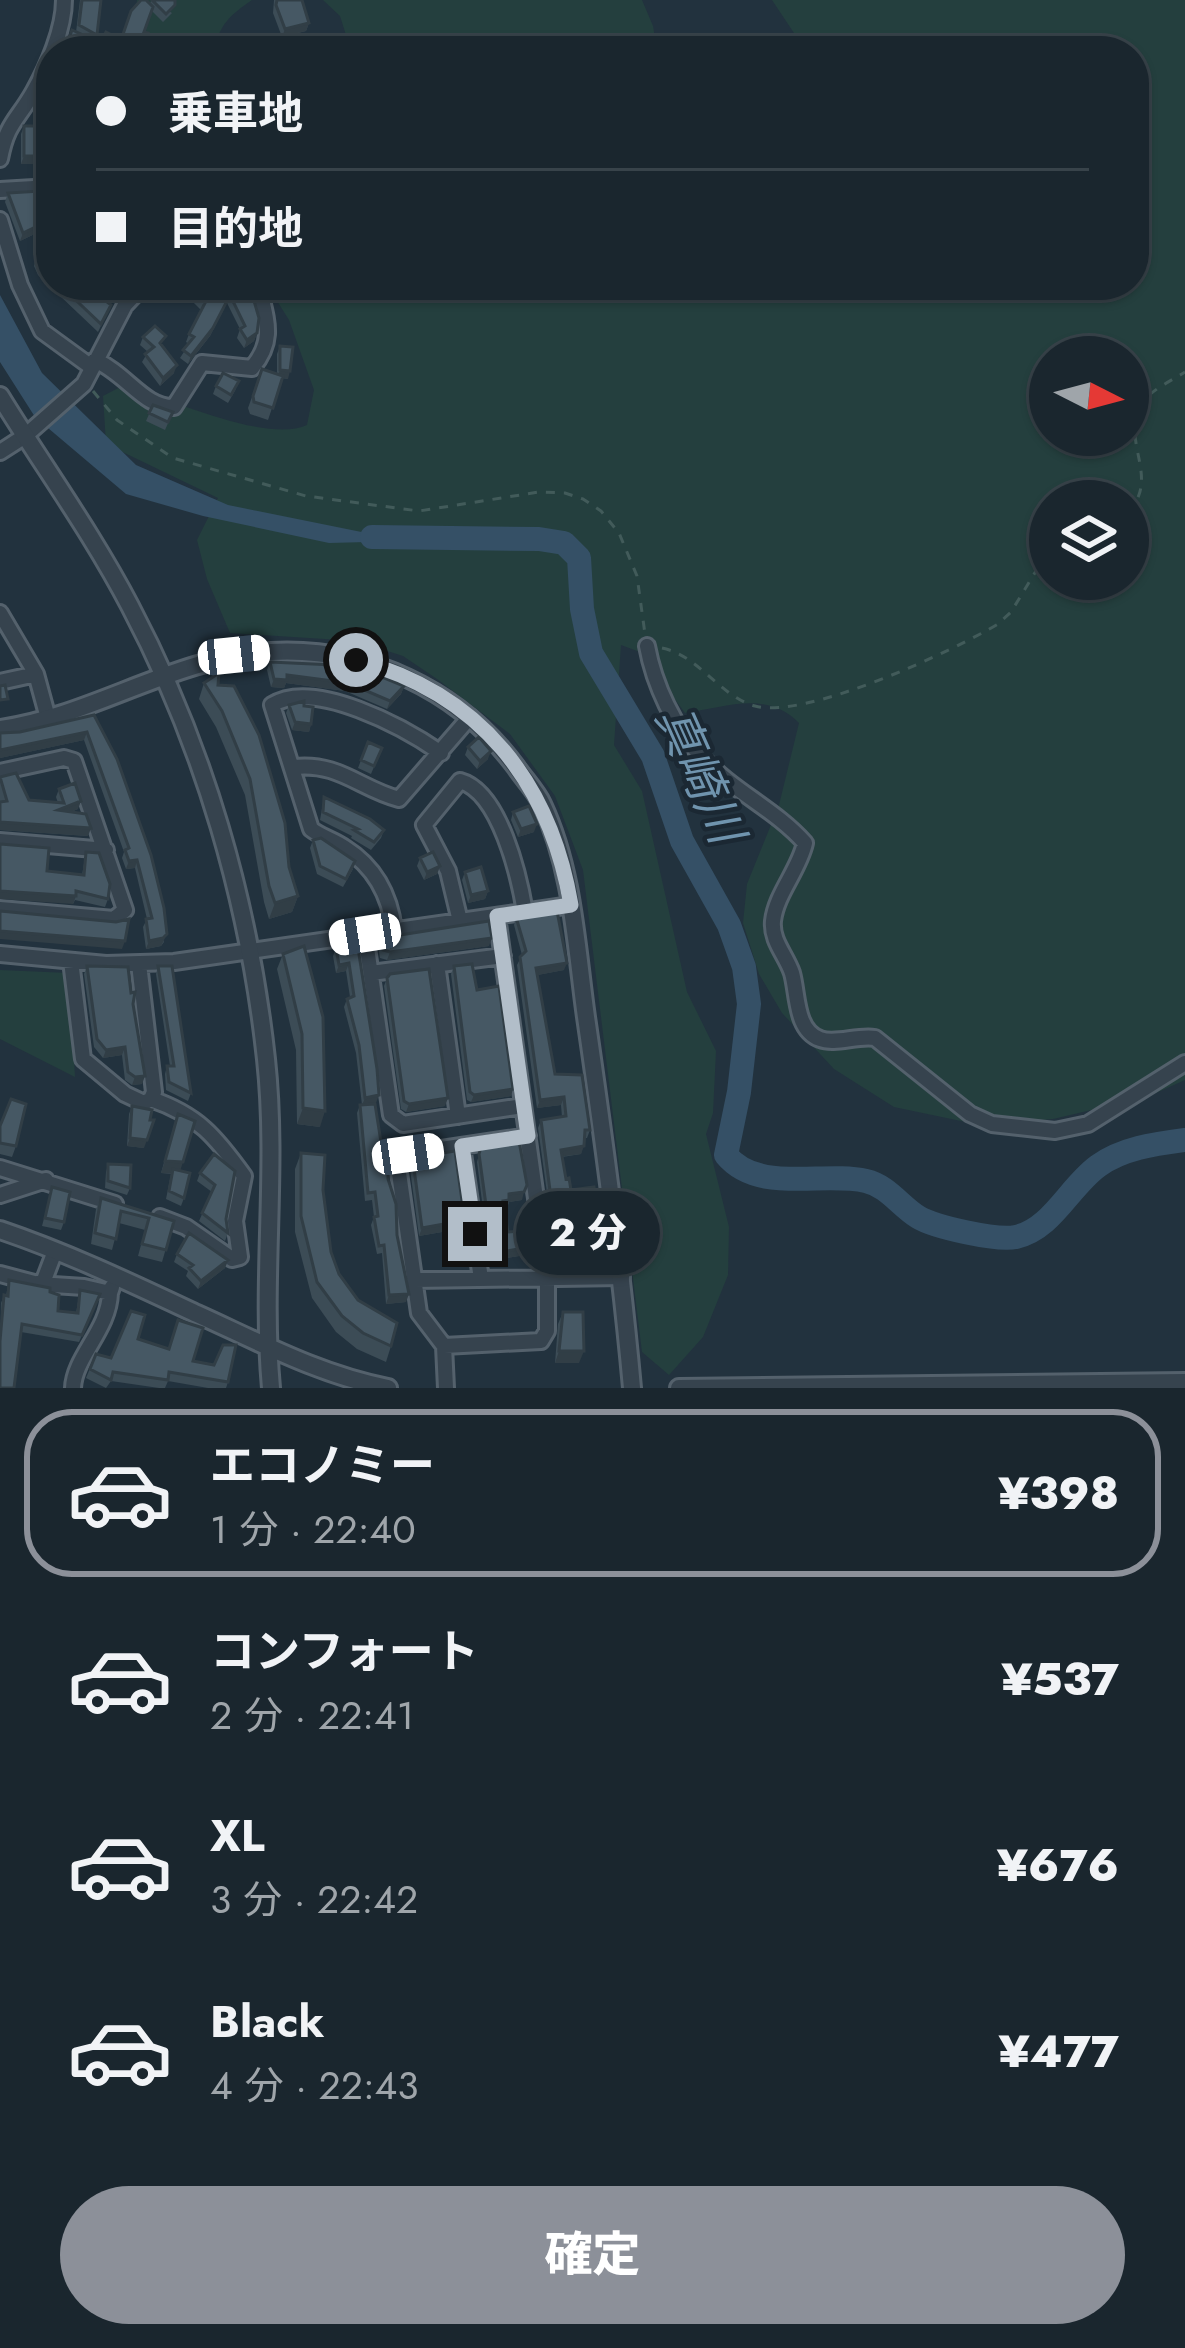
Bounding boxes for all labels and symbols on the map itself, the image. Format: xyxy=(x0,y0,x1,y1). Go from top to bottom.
north arrow xyxy=(1029,336,1149,456)
car xyxy=(196,633,272,677)
route start xyxy=(329,633,383,687)
water label: 真崎川 xyxy=(639,694,763,858)
car xyxy=(327,911,403,957)
car xyxy=(370,1131,446,1177)
callout: 2 分 xyxy=(517,1192,661,1276)
route end xyxy=(448,1207,502,1261)

